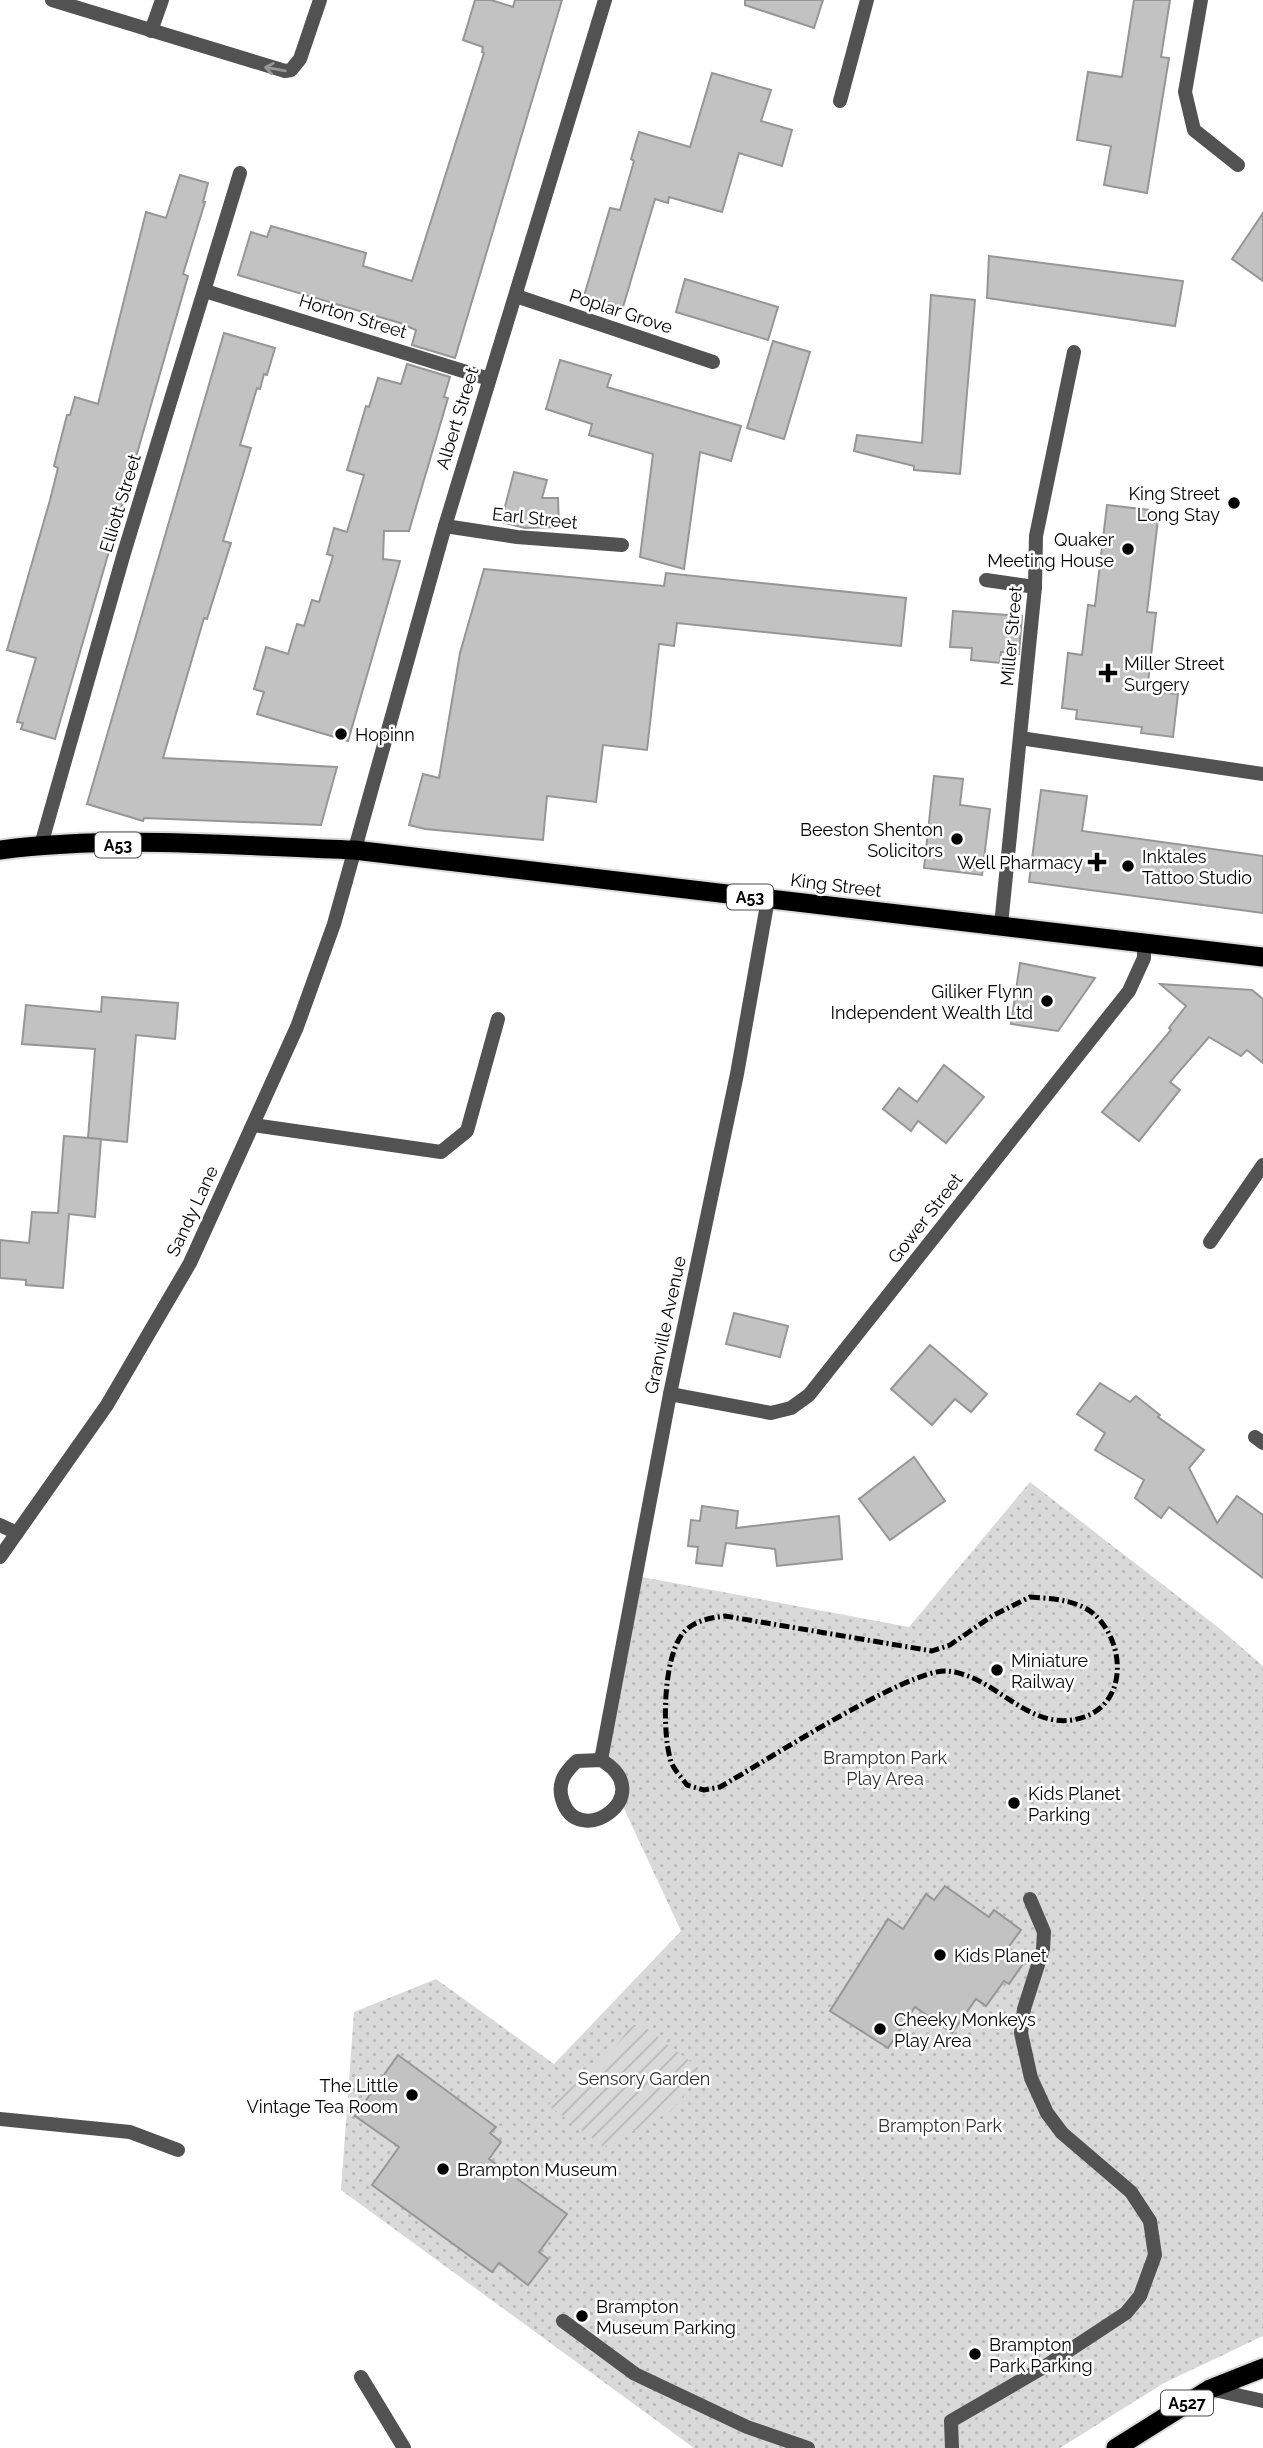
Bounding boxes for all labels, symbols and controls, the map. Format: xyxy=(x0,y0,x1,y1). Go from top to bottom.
one-way arrow xyxy=(265,62,287,75)
street label: Poplar Grove xyxy=(567,284,676,338)
street label: Horton Street xyxy=(297,290,409,342)
street label: Albert Street xyxy=(432,364,482,472)
street label: Elliott Street xyxy=(95,451,145,555)
place label: King Street Long Stay xyxy=(1128,483,1220,525)
marker: King Street Long Stay xyxy=(1226,495,1242,511)
street label: Earl Street xyxy=(491,503,579,533)
place label: Quaker Meeting House xyxy=(987,529,1115,571)
marker: Quaker Meeting House xyxy=(1120,541,1136,557)
street label: Miller Street xyxy=(996,585,1026,687)
place label: Miller Street Surgery xyxy=(1124,653,1224,695)
marker: Miller Street Surgery xyxy=(1098,663,1118,683)
place label: Hopinn xyxy=(355,724,415,745)
marker: Hopinn xyxy=(333,726,349,742)
place label: Beeston Shenton Solicitors xyxy=(800,819,943,861)
marker: Beeston Shenton Solicitors xyxy=(949,831,965,847)
road number: A53 xyxy=(95,832,141,858)
place label: Inktales Tattoo Studio xyxy=(1142,846,1252,888)
place label: Well Pharmacy xyxy=(957,852,1083,873)
marker: Well Pharmacy xyxy=(1089,854,1105,870)
marker: Inktales Tattoo Studio xyxy=(1120,858,1136,874)
street label: King Street xyxy=(789,869,883,901)
road number: A53 xyxy=(727,884,773,909)
place label: Giliker Flynn Independent Wealth Ltd xyxy=(831,981,1033,1023)
marker: Giliker Flynn Independent Wealth Ltd xyxy=(1039,993,1055,1009)
street label: Sandy Lane xyxy=(162,1162,222,1260)
street label: Gower Street xyxy=(883,1169,967,1267)
street label: Granville Avenue xyxy=(640,1254,690,1396)
place label: Miniature Railway xyxy=(1011,1650,1089,1692)
marker: Miniature Railway xyxy=(989,1662,1005,1678)
park label: Brampton Park Play Area xyxy=(823,1747,947,1789)
place label: Kids Planet Parking xyxy=(1028,1783,1121,1825)
marker: Kids Planet Parking xyxy=(1006,1795,1022,1811)
place label: Kids Planet xyxy=(954,1945,1047,1966)
marker: Kids Planet xyxy=(932,1947,948,1963)
place label: Cheeky Monkeys Play Area xyxy=(894,2009,1036,2051)
marker: Cheeky Monkeys Play Area xyxy=(872,2021,888,2037)
park label: Sensory Garden xyxy=(578,2068,710,2089)
place label: The Little Vintage Tea Room xyxy=(247,2075,398,2117)
marker: The Little Vintage Tea Room xyxy=(404,2087,420,2103)
park label: Brampton Park xyxy=(878,2115,1002,2136)
place label: Brampton Museum xyxy=(457,2159,617,2180)
marker: Brampton Museum xyxy=(435,2161,451,2177)
place label: Brampton Museum Parking xyxy=(596,2296,736,2338)
marker: Brampton Museum Parking xyxy=(574,2308,590,2324)
place label: Brampton Park Parking xyxy=(989,2334,1093,2376)
marker: Brampton Park Parking xyxy=(967,2346,983,2362)
road number: A527 xyxy=(1161,2390,1213,2416)

